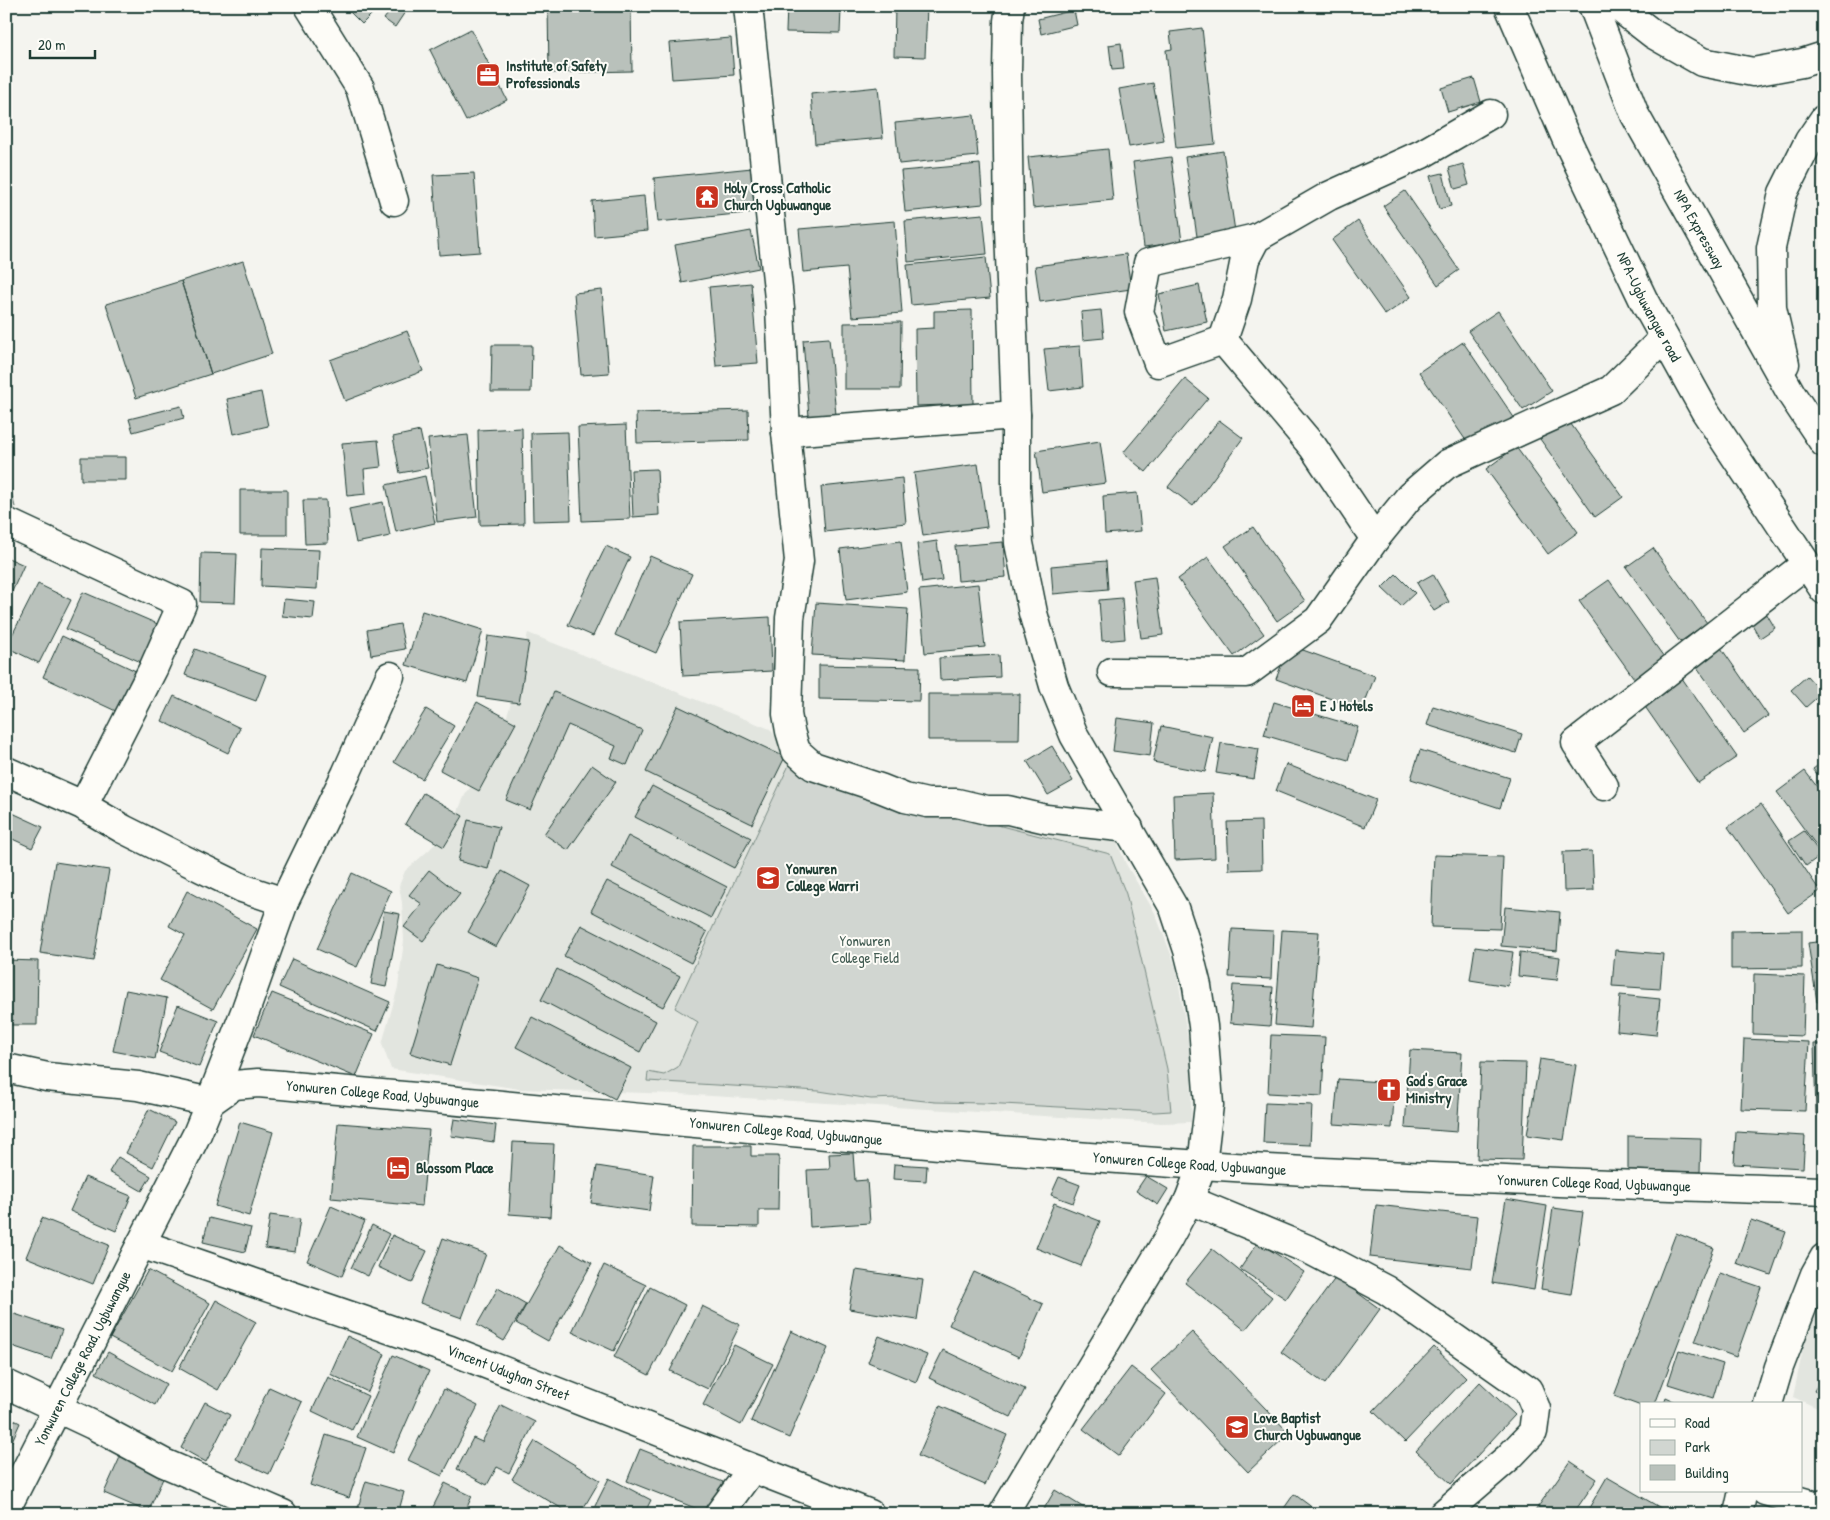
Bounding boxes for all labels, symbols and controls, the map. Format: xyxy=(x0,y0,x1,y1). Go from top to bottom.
scale bar xyxy=(30,28,95,60)
text: 20 m xyxy=(38,34,65,55)
place label: Institute of Safety Professionals xyxy=(506,55,608,93)
office icon: Institute of Safety Professionals xyxy=(475,62,501,88)
place label: Holy Cross Catholic Church Ugbuwangue xyxy=(724,177,832,216)
temple icon: Holy Cross Catholic Church Ugbuwangue xyxy=(694,184,720,210)
street label: NPA Expressway xyxy=(1669,186,1730,273)
street label: NPA-Ugbuwangue road xyxy=(1612,248,1687,365)
hotel icon: E J Hotels xyxy=(1290,693,1316,719)
place label: E J Hotels xyxy=(1320,695,1373,716)
place label: Yonwuren College Warri xyxy=(786,858,859,897)
school or university icon: Yonwuren College Warri xyxy=(755,865,781,891)
park label: Yonwuren College Field xyxy=(831,930,899,968)
place label: God's Grace Ministry xyxy=(1406,1070,1467,1109)
street label: Yonwuren College Road, Ugbuwangue xyxy=(285,1074,480,1113)
church icon: God's Grace Ministry xyxy=(1376,1077,1402,1103)
street label: Yonwuren College Road, Ugbuwangue xyxy=(688,1112,883,1150)
street label: Yonwuren College Road, Ugbuwangue xyxy=(1092,1146,1287,1180)
hotel icon: Blossom Place xyxy=(385,1155,411,1181)
place label: Blossom Place xyxy=(416,1157,494,1178)
street label: Yonwuren College Road, Ugbuwangue xyxy=(1497,1169,1691,1197)
street label: Yonwuren College Road, Ugbuwangue xyxy=(29,1267,136,1449)
street label: Vincent Udughan Street xyxy=(444,1339,573,1406)
legend xyxy=(1640,1402,1802,1492)
place label: Love Baptist Church Ugbuwangue xyxy=(1254,1407,1361,1446)
text: Road xyxy=(1685,1412,1710,1433)
school or university icon: Love Baptist Church Ugbuwangue xyxy=(1224,1414,1250,1440)
text: Park xyxy=(1685,1436,1710,1457)
text: Building xyxy=(1685,1462,1729,1483)

